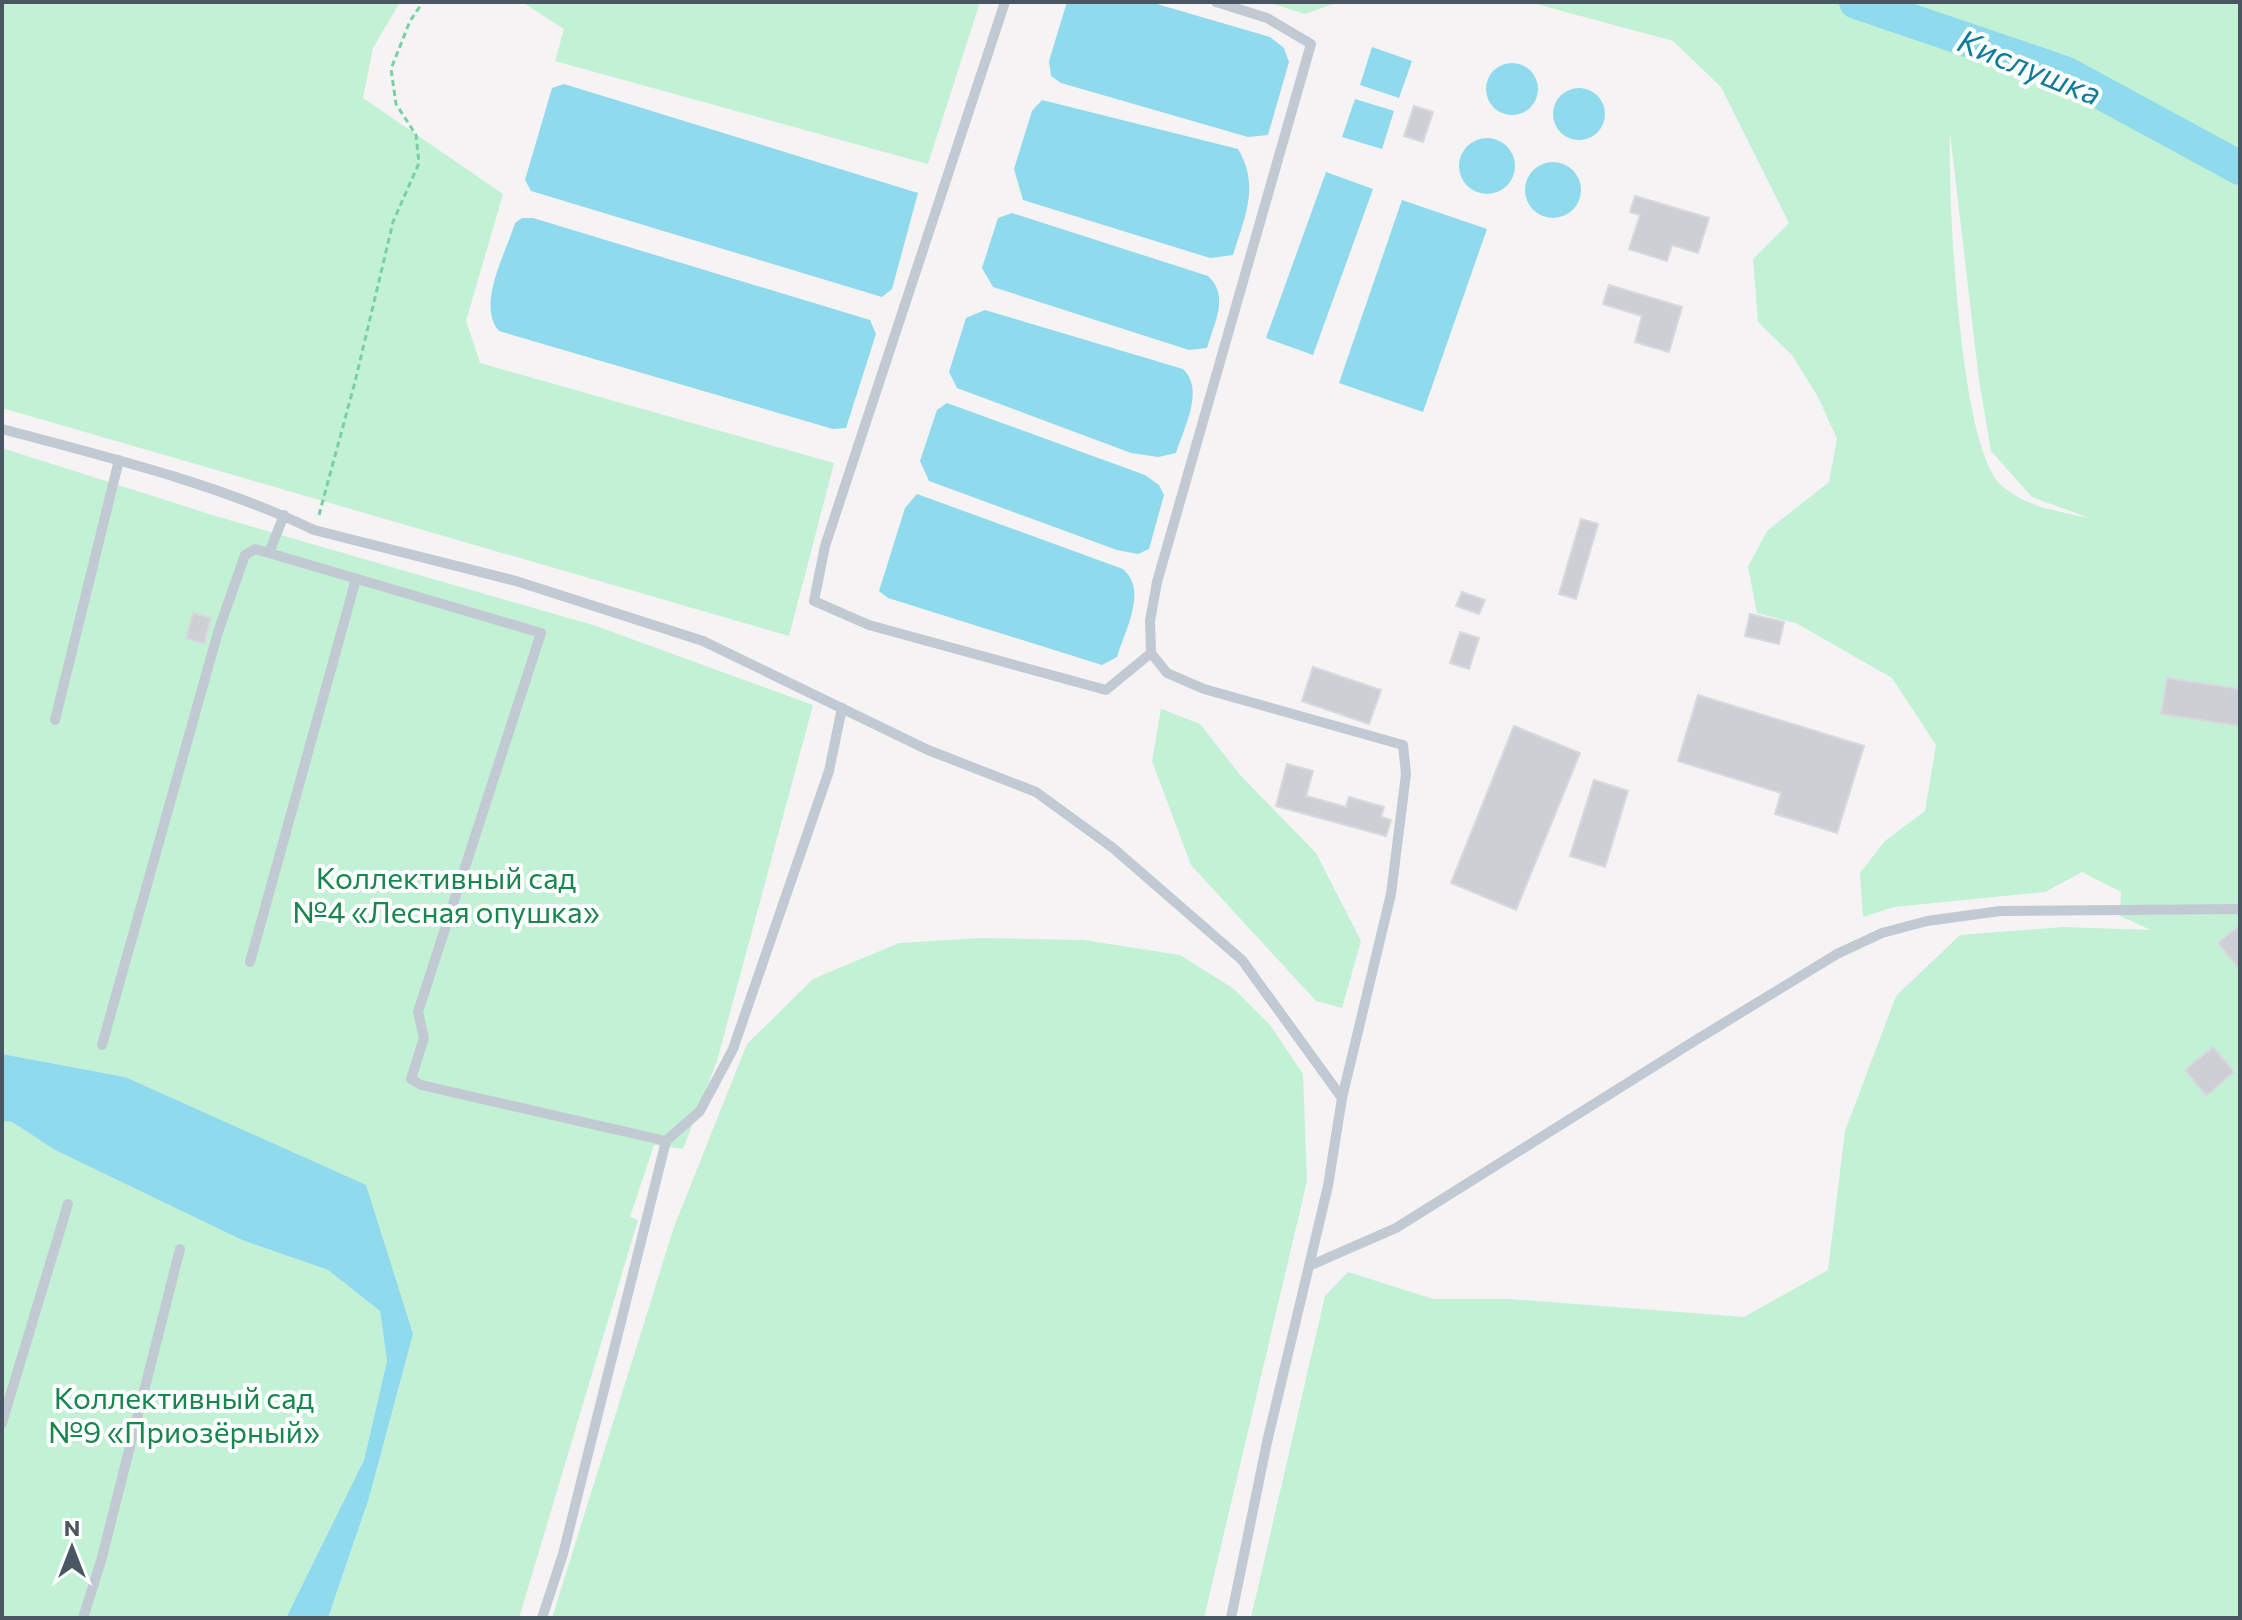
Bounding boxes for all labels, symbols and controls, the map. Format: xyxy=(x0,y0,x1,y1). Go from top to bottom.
water label: Кислушка xyxy=(1953,19,2107,113)
park label: Коллективный сад №4 «Лесная опушка» xyxy=(292,858,600,929)
park label: Коллективный сад №9 «Приозёрный» xyxy=(48,1378,320,1449)
north arrow xyxy=(32,1508,112,1588)
text: N xyxy=(64,1514,80,1541)

